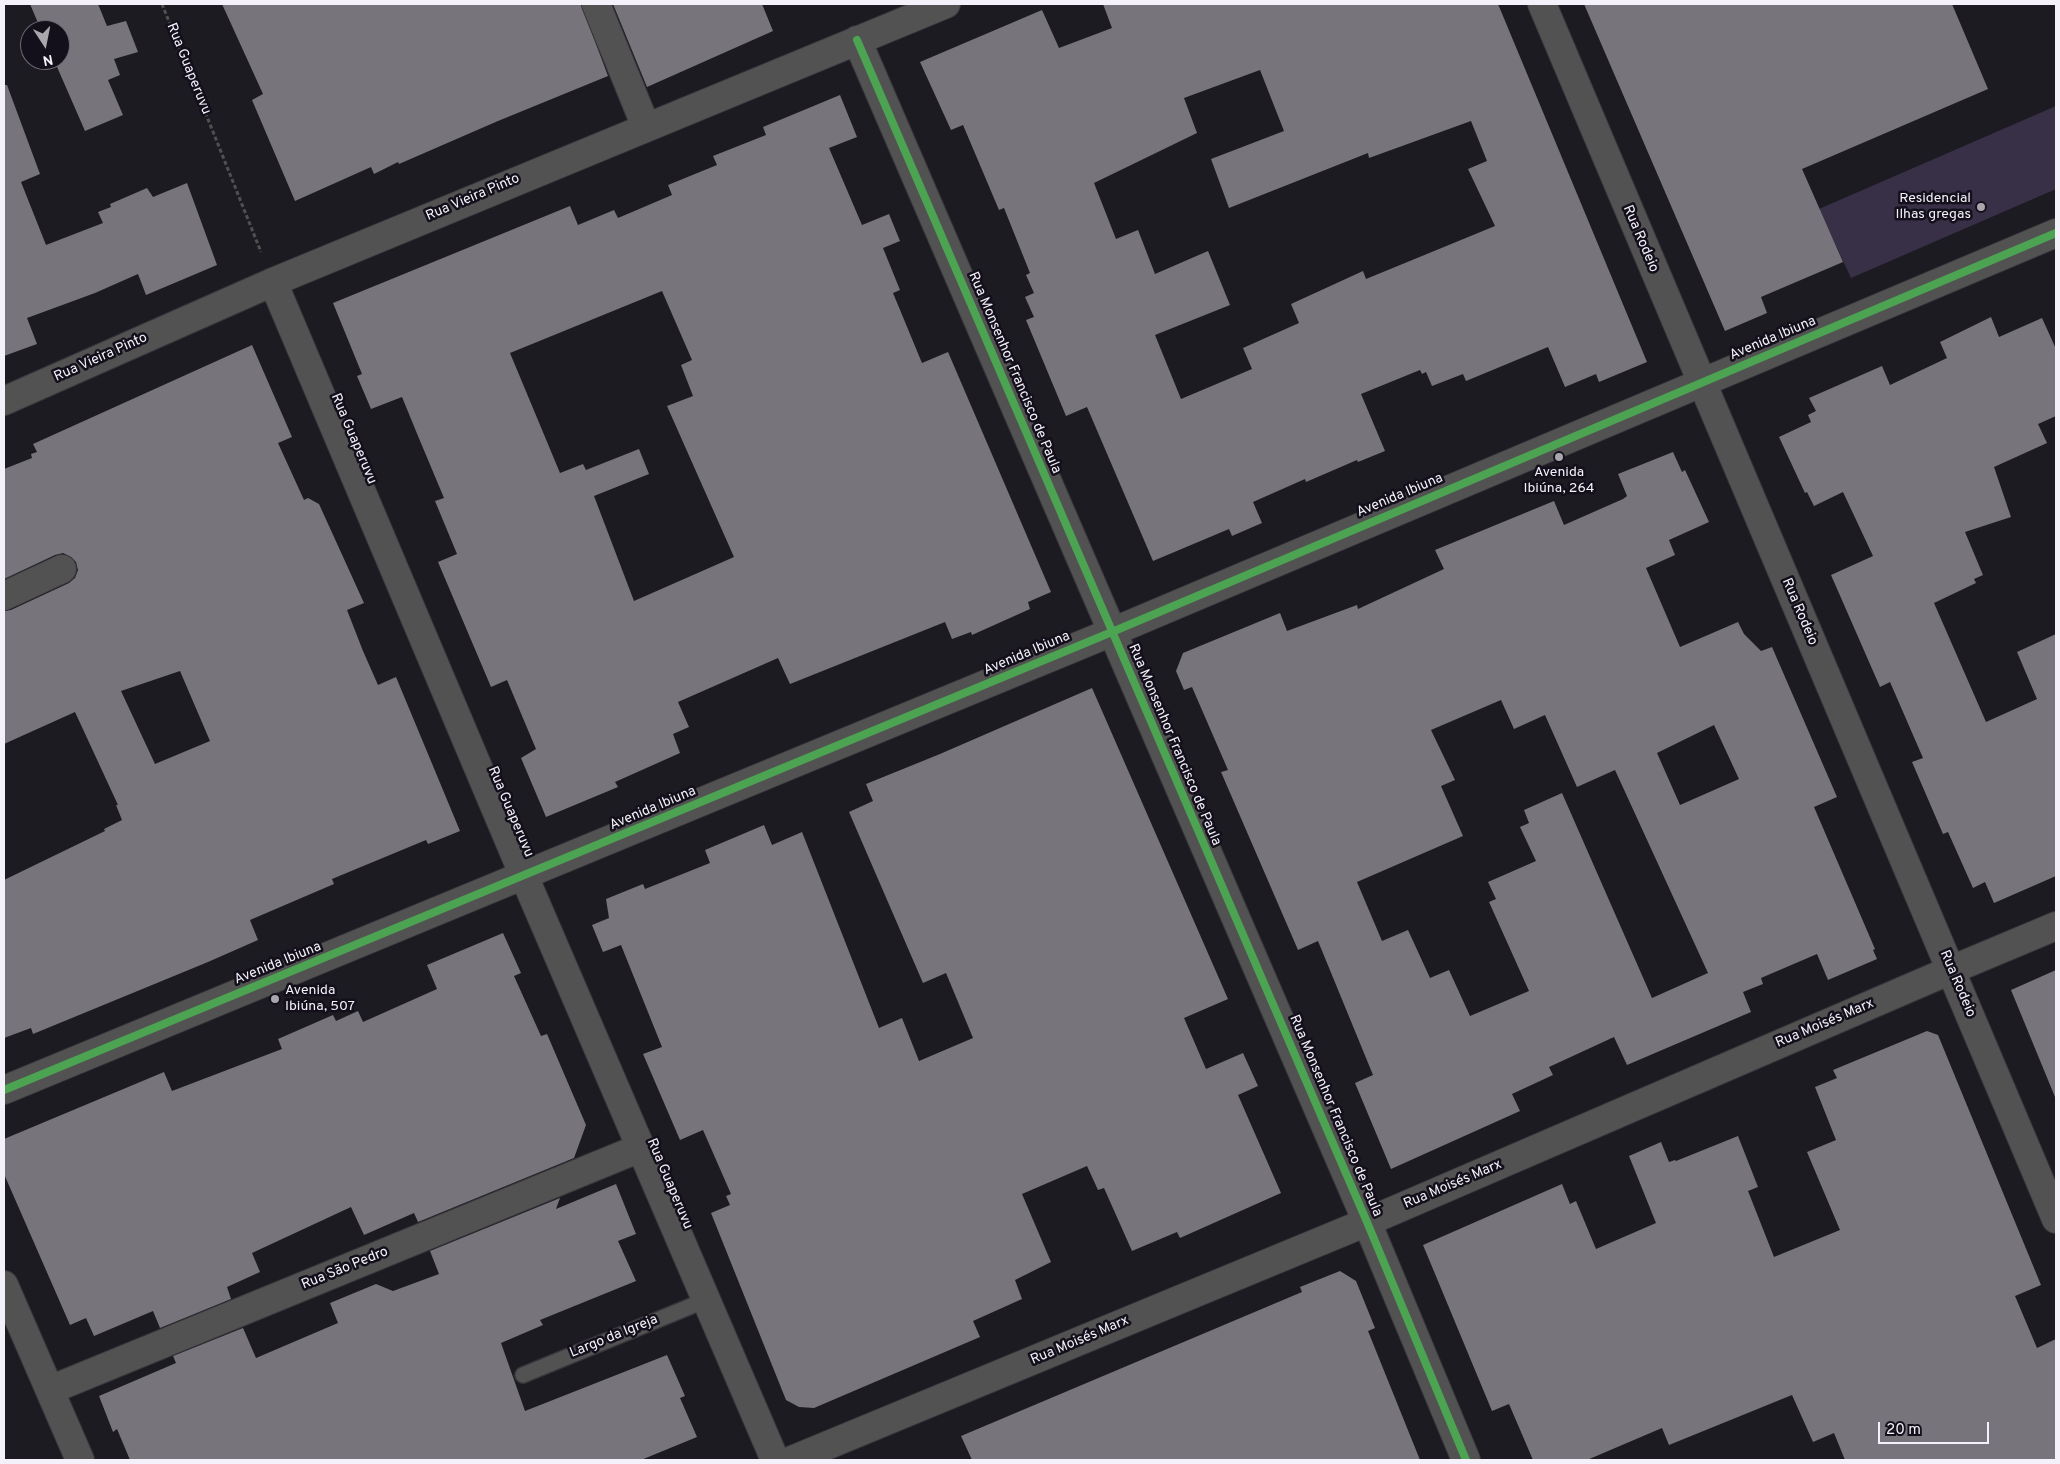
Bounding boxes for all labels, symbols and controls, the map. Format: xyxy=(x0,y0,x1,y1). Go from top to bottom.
north arrow xyxy=(20,20,70,70)
street label: Rua Guaperuvu xyxy=(162,21,214,117)
text: N xyxy=(41,50,54,69)
street label: Rua Vieira Pinto xyxy=(424,171,522,225)
place label: Residencial Ilhas gregas xyxy=(1895,191,1971,223)
marker: Residencial Ilhas gregas xyxy=(1975,201,1987,213)
street label: Rua Rodeio xyxy=(1618,203,1662,275)
street label: Rua Monsenhor Francisco de Paula xyxy=(964,270,1064,476)
street label: Avenida Ibiuna xyxy=(1727,313,1819,365)
street label: Rua Vieira Pinto xyxy=(52,330,150,386)
street label: Rua Guaperuvu xyxy=(326,391,380,487)
marker: Avenida Ibiúna, 264 xyxy=(1553,451,1565,463)
place label: Avenida Ibiúna, 264 xyxy=(1524,465,1594,498)
street label: Avenida Ibiuna xyxy=(1354,470,1446,522)
street label: Rua Rodeio xyxy=(1777,576,1821,648)
street label: Avenida Ibiuna xyxy=(981,628,1073,680)
street label: Rua Monsenhor Francisco de Paula xyxy=(1124,642,1224,848)
street label: Rua Guaperuvu xyxy=(483,764,537,860)
street label: Avenida Ibiuna xyxy=(607,783,699,835)
street label: Avenida Ibiuna xyxy=(232,939,324,989)
street label: Rua Rodeio xyxy=(1935,948,1979,1020)
place label: Avenida Ibiúna, 507 xyxy=(285,983,355,1016)
marker: Avenida Ibiúna, 507 xyxy=(269,993,281,1005)
street label: Rua Moisés Marx xyxy=(1773,996,1877,1052)
street label: Rua Monsenhor Francisco de Paula xyxy=(1285,1013,1385,1219)
street label: Rua Guaperuvu xyxy=(642,1136,696,1232)
street label: Rua Moisés Marx xyxy=(1401,1157,1505,1213)
street label: Rua São Pedro xyxy=(299,1244,391,1294)
street label: Largo da Igreja xyxy=(568,1312,660,1362)
street label: Rua Moisés Marx xyxy=(1028,1313,1132,1369)
scale bar xyxy=(1880,1412,1991,1444)
text: 20 m xyxy=(1886,1421,1921,1440)

